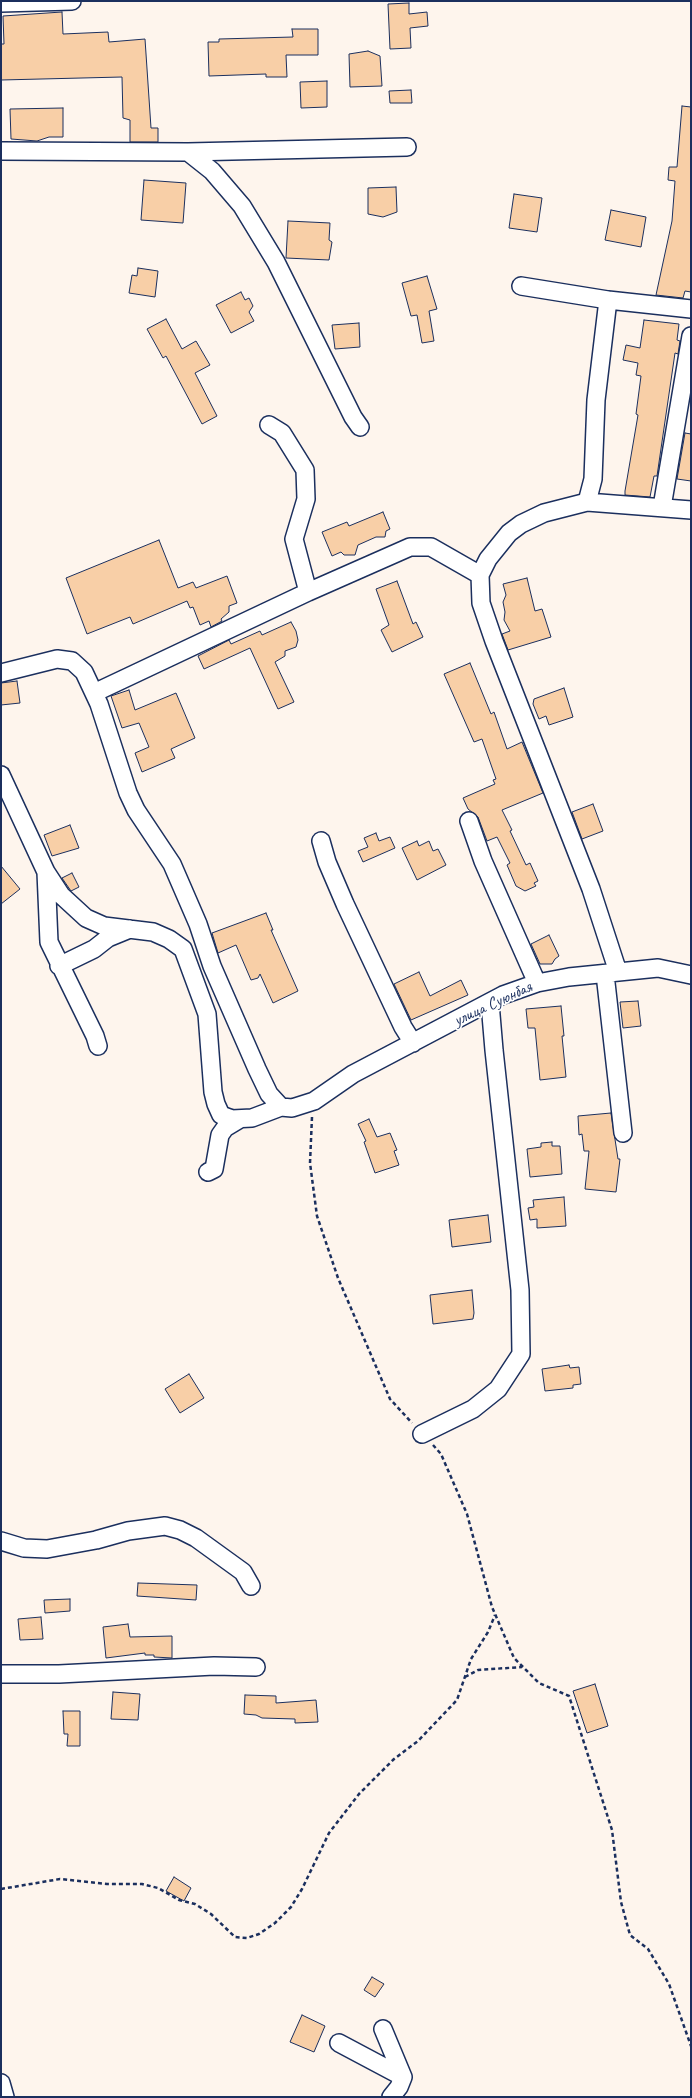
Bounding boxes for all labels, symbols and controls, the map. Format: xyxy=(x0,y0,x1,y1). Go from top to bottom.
street label: улица Суюнбая xyxy=(451,977,535,1031)

